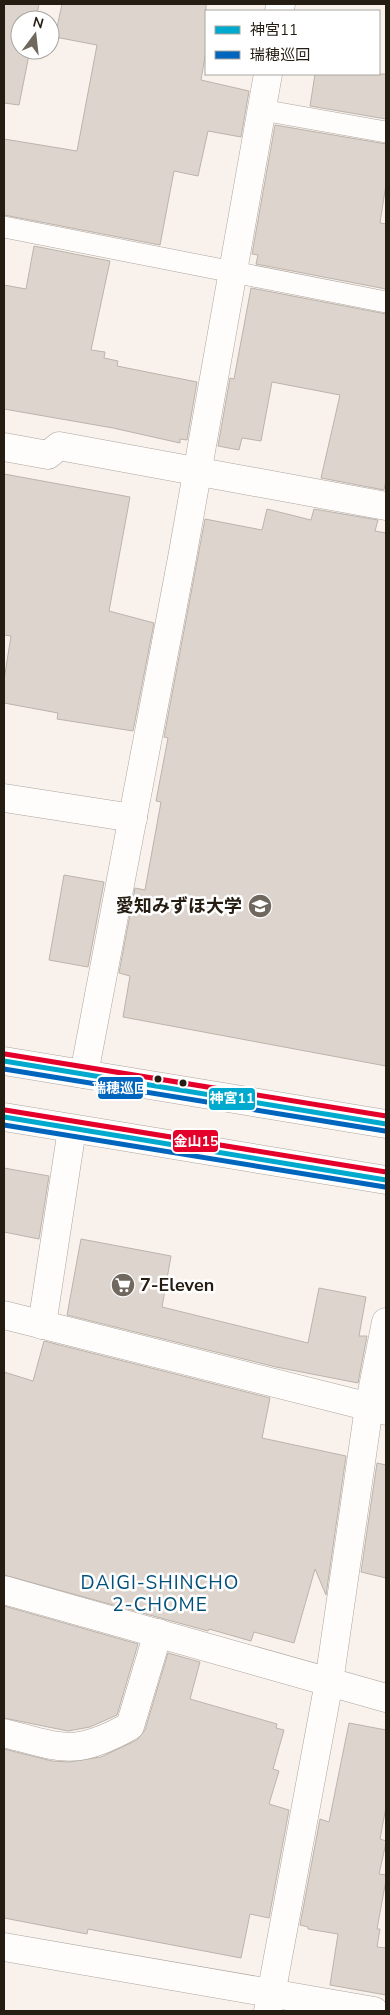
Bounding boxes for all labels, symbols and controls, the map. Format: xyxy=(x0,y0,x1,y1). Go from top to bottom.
north arrow xyxy=(10,10,60,60)
legend xyxy=(205,10,380,75)
text: N xyxy=(31,12,46,33)
text: 神宮11 xyxy=(250,20,298,40)
text: 瑞穂巡回 xyxy=(250,45,310,65)
school or university icon: 愛知みずほ大学 xyxy=(247,893,273,919)
place label: 愛知みずほ大学 xyxy=(116,894,242,918)
unlabelled marker xyxy=(153,1074,163,1084)
line badge: 瑞穂巡回 xyxy=(97,1076,144,1100)
unlabelled marker xyxy=(178,1078,188,1088)
text: 瑞穂巡回 xyxy=(92,1079,148,1098)
line badge: 神宮11 xyxy=(208,1087,256,1111)
text: 神宮11 xyxy=(210,1089,254,1108)
line badge: 金山15 xyxy=(172,1129,219,1153)
text: 金山15 xyxy=(174,1132,218,1151)
supermarket icon: 7-Eleven xyxy=(110,1272,136,1298)
place label: 7-Eleven xyxy=(140,1273,214,1297)
district label: DAIGI-SHINCHO 2-CHOME xyxy=(81,1570,239,1618)

